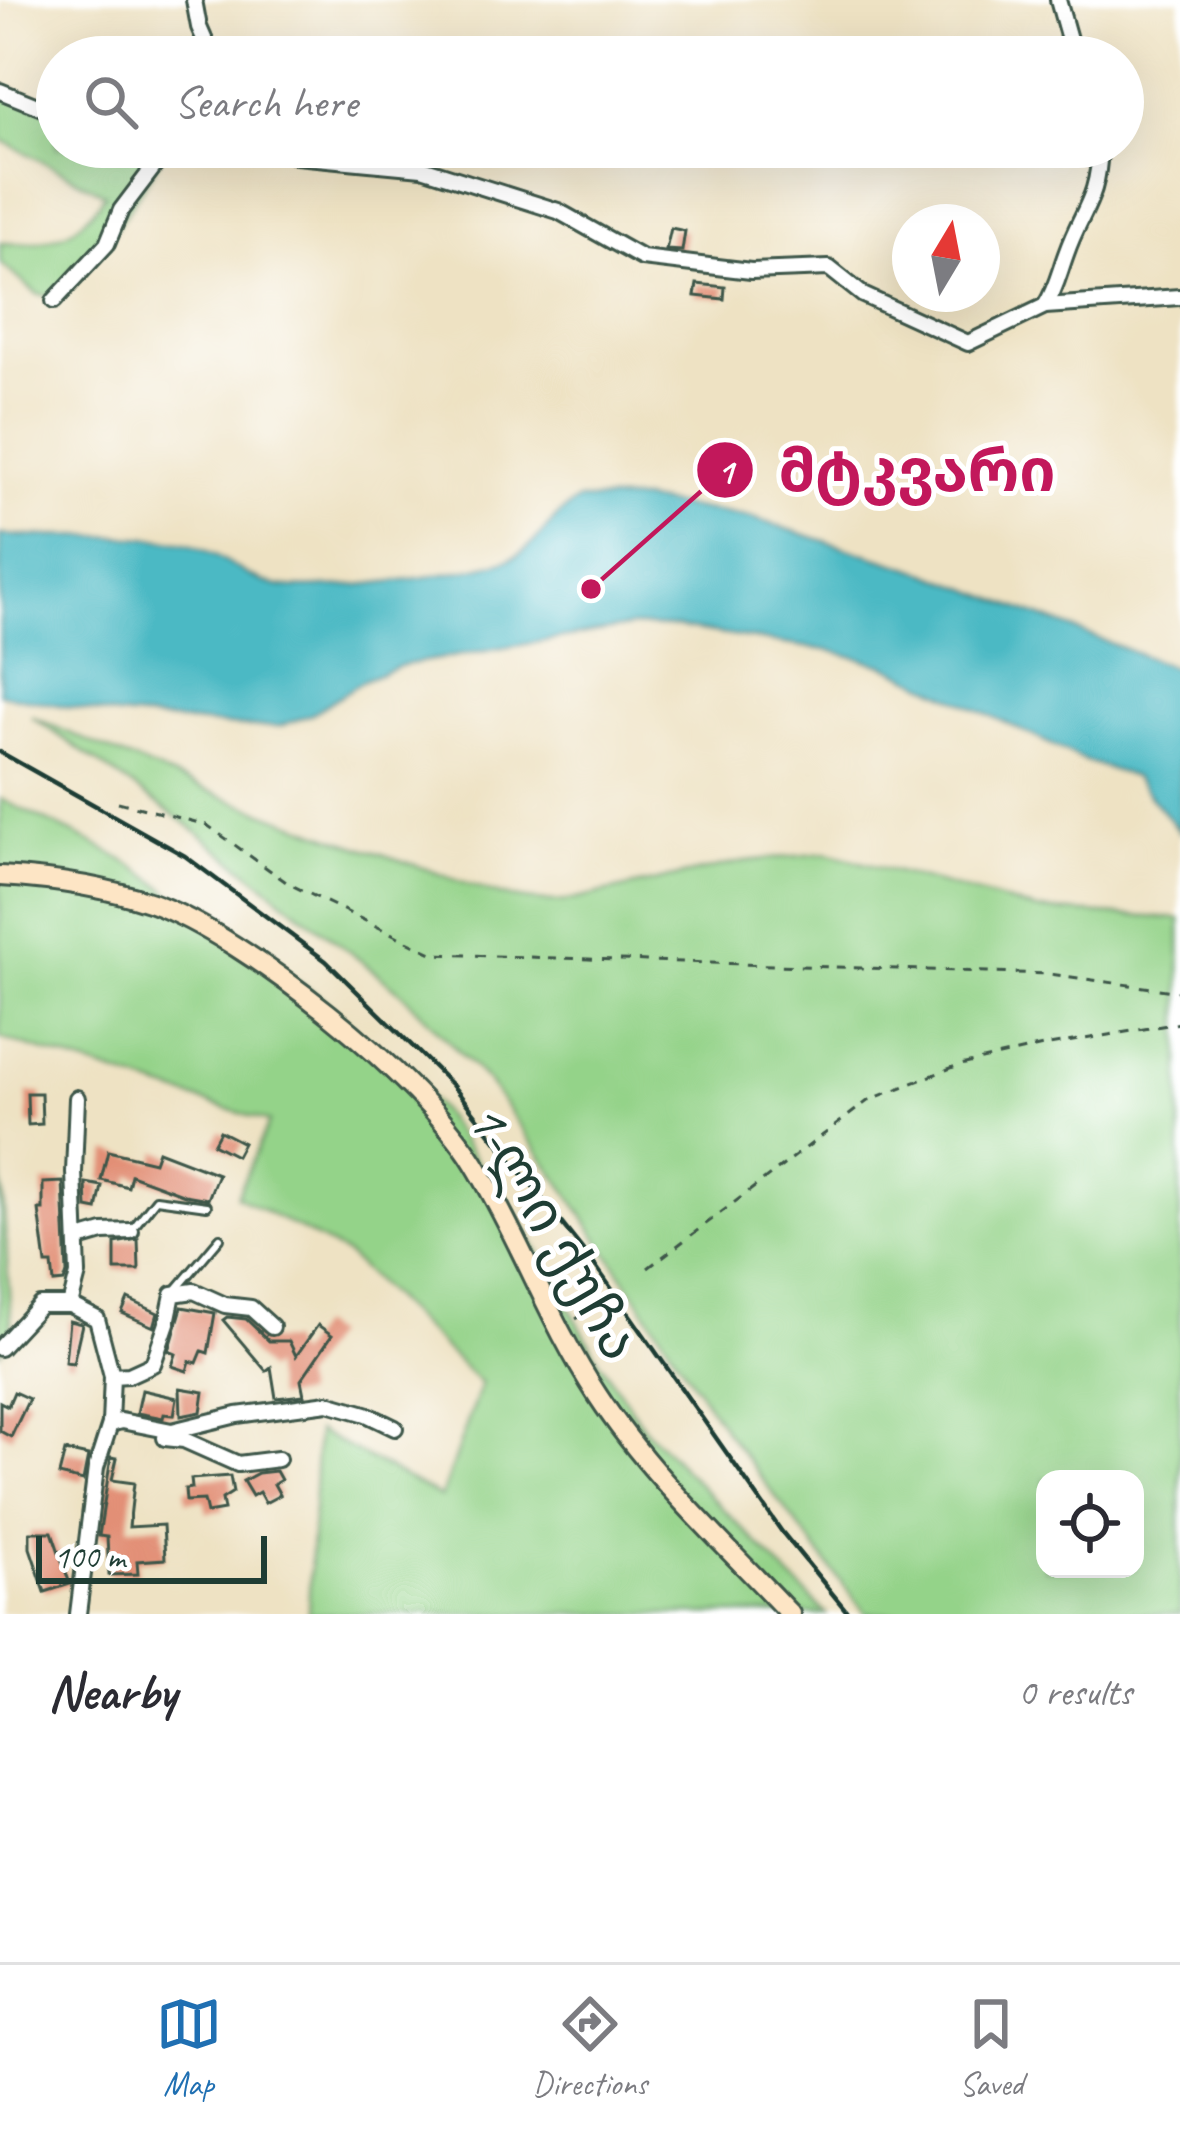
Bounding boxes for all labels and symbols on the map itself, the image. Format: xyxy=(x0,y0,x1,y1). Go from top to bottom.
north arrow xyxy=(892,204,1000,312)
callout: მტკვარი xyxy=(695,422,1080,518)
text: მტკვარი xyxy=(778,433,1056,509)
text: 1 xyxy=(717,448,737,494)
street label: 1-ლი ქუჩა xyxy=(451,1089,657,1373)
scale bar xyxy=(36,1530,267,1583)

